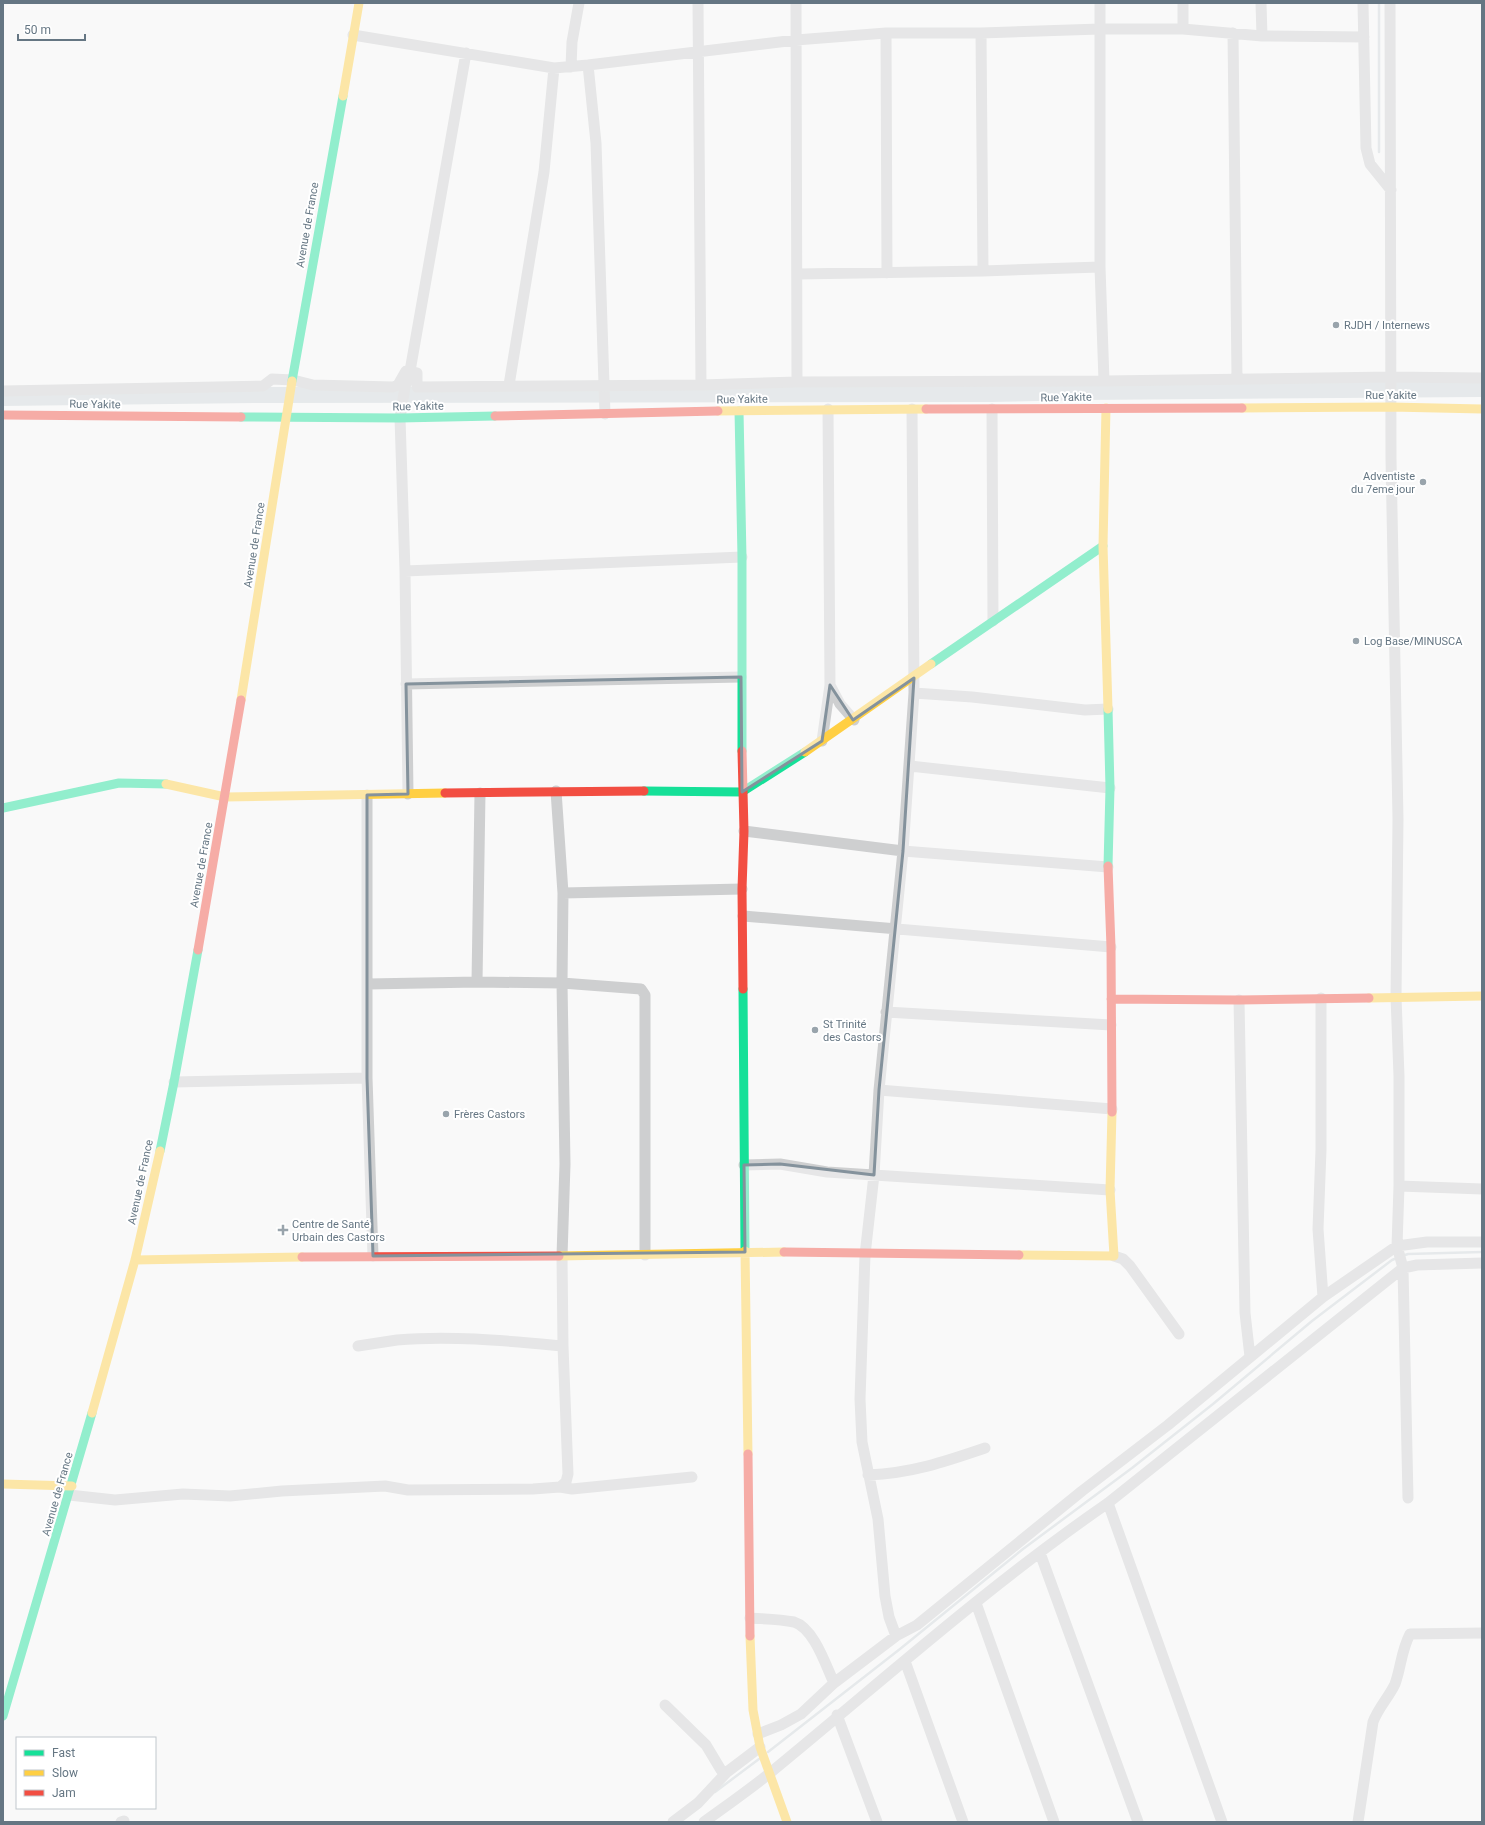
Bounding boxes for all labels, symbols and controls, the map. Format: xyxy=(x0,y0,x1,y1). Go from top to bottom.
scale bar xyxy=(18,16,85,42)
text: 50 m xyxy=(24,23,51,37)
street label: Avenue de France xyxy=(294,181,321,269)
place label: RJDH / Internews xyxy=(1344,319,1430,332)
marker: RJDH / Internews xyxy=(1331,320,1341,330)
street label: Rue Yakite xyxy=(1365,389,1417,402)
street label: Rue Yakite xyxy=(1040,391,1092,404)
street label: Rue Yakite xyxy=(716,393,768,406)
street label: Rue Yakite xyxy=(69,398,121,411)
street label: Rue Yakite xyxy=(392,400,444,413)
place label: Adventiste du 7eme jour xyxy=(1351,470,1415,496)
marker: Adventiste du 7eme jour xyxy=(1418,477,1428,487)
street label: Avenue de France xyxy=(241,501,268,589)
place label: Log Base/MINUSCA xyxy=(1364,635,1463,648)
marker: Log Base/MINUSCA xyxy=(1351,636,1361,646)
street label: Avenue de France xyxy=(188,821,215,909)
place label: St Trinité des Castors xyxy=(823,1018,882,1044)
marker: St Trinité des Castors xyxy=(810,1025,820,1035)
place label: Frères Castors xyxy=(454,1108,526,1121)
marker: Frères Castors xyxy=(441,1109,451,1119)
street label: Avenue de France xyxy=(125,1138,156,1226)
place label: Centre de Santé Urbain des Castors xyxy=(292,1218,385,1244)
marker: Centre de Santé Urbain des Castors xyxy=(277,1224,289,1236)
street label: Avenue de France xyxy=(39,1451,76,1538)
legend xyxy=(16,1737,156,1809)
text: Fast xyxy=(52,1746,75,1760)
text: Slow xyxy=(52,1766,78,1780)
text: Jam xyxy=(52,1786,76,1800)

